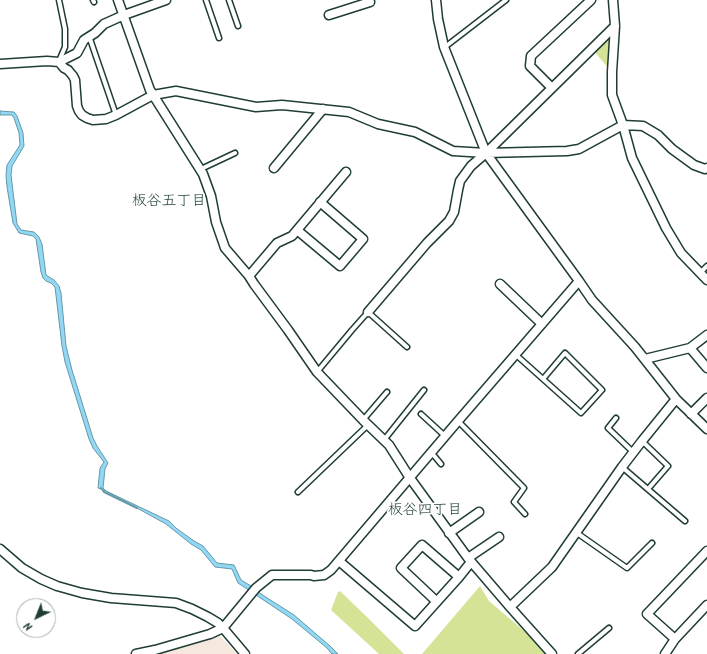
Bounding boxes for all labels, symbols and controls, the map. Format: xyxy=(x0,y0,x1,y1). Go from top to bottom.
district label: 板谷五丁目 xyxy=(132,193,206,211)
district label: 板谷四丁目 xyxy=(388,502,462,520)
north arrow xyxy=(16,598,56,638)
text: N xyxy=(20,617,37,635)

